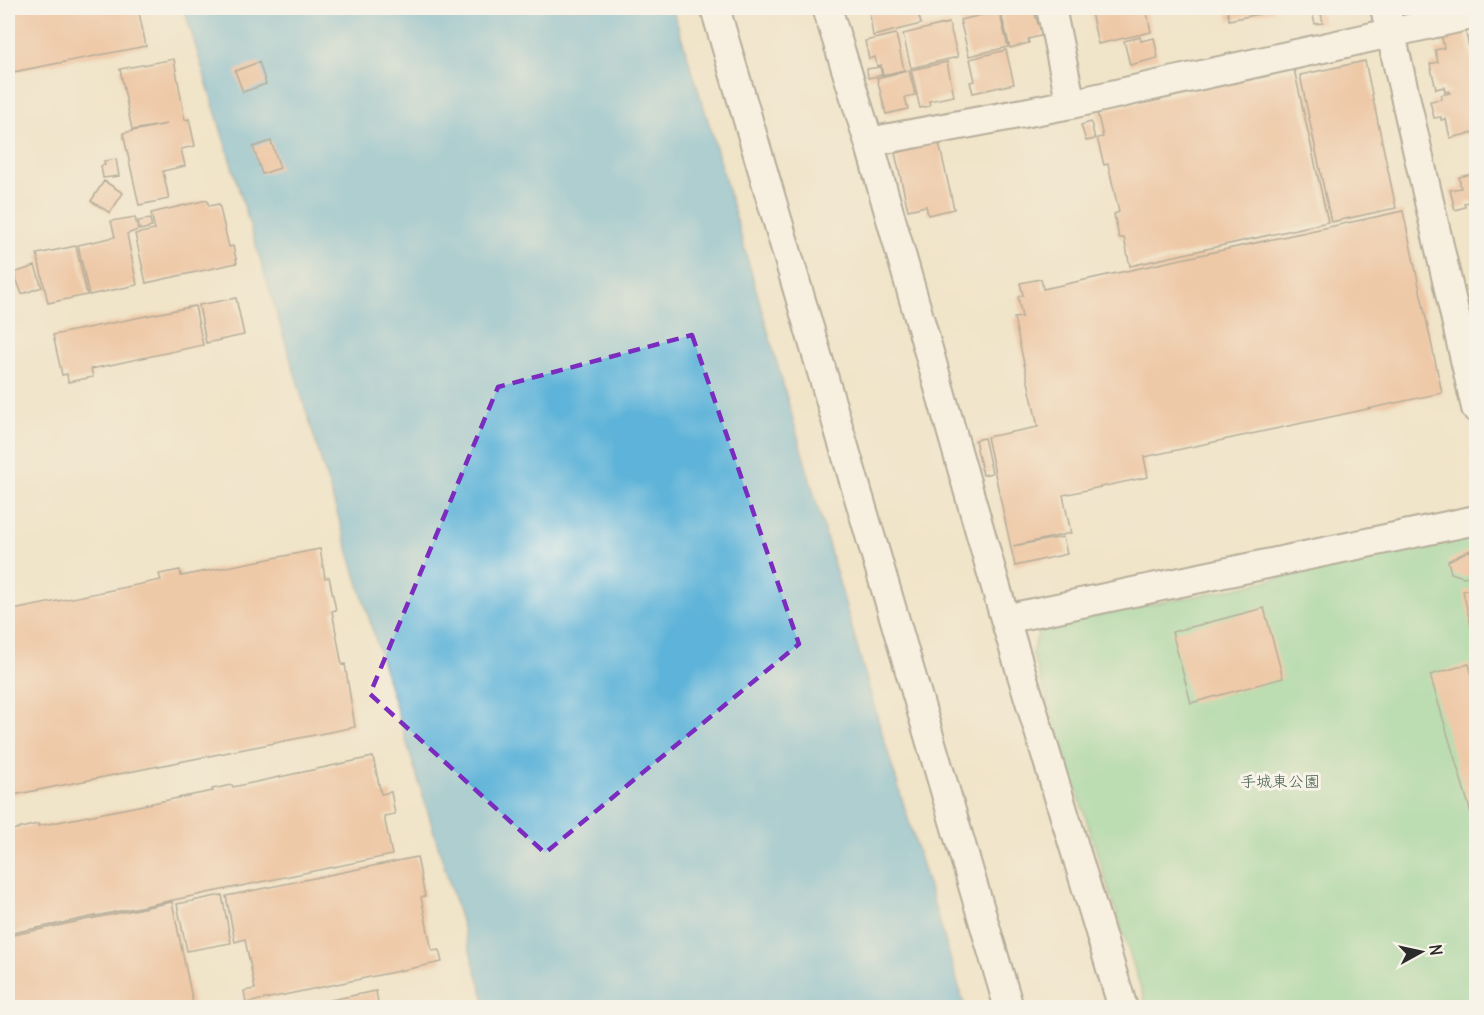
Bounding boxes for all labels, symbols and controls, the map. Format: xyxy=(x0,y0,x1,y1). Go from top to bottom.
park label: 手城東公園 xyxy=(1240,771,1320,791)
north arrow xyxy=(1391,922,1451,982)
text: N xyxy=(1425,943,1447,957)

